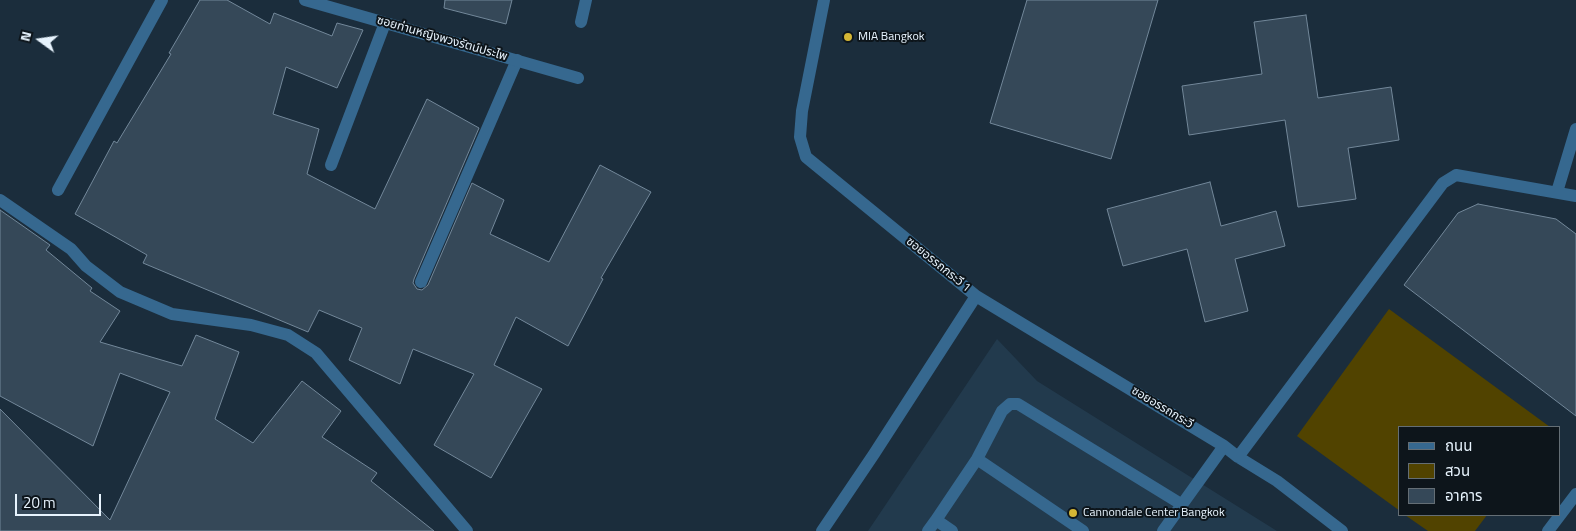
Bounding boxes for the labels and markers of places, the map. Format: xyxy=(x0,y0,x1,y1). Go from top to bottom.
place label: MIA Bangkok xyxy=(858,30,925,44)
marker: MIA Bangkok xyxy=(842,31,854,43)
place label: Cannondale Center Bangkok xyxy=(1083,506,1225,520)
marker: Cannondale Center Bangkok xyxy=(1067,507,1079,519)

